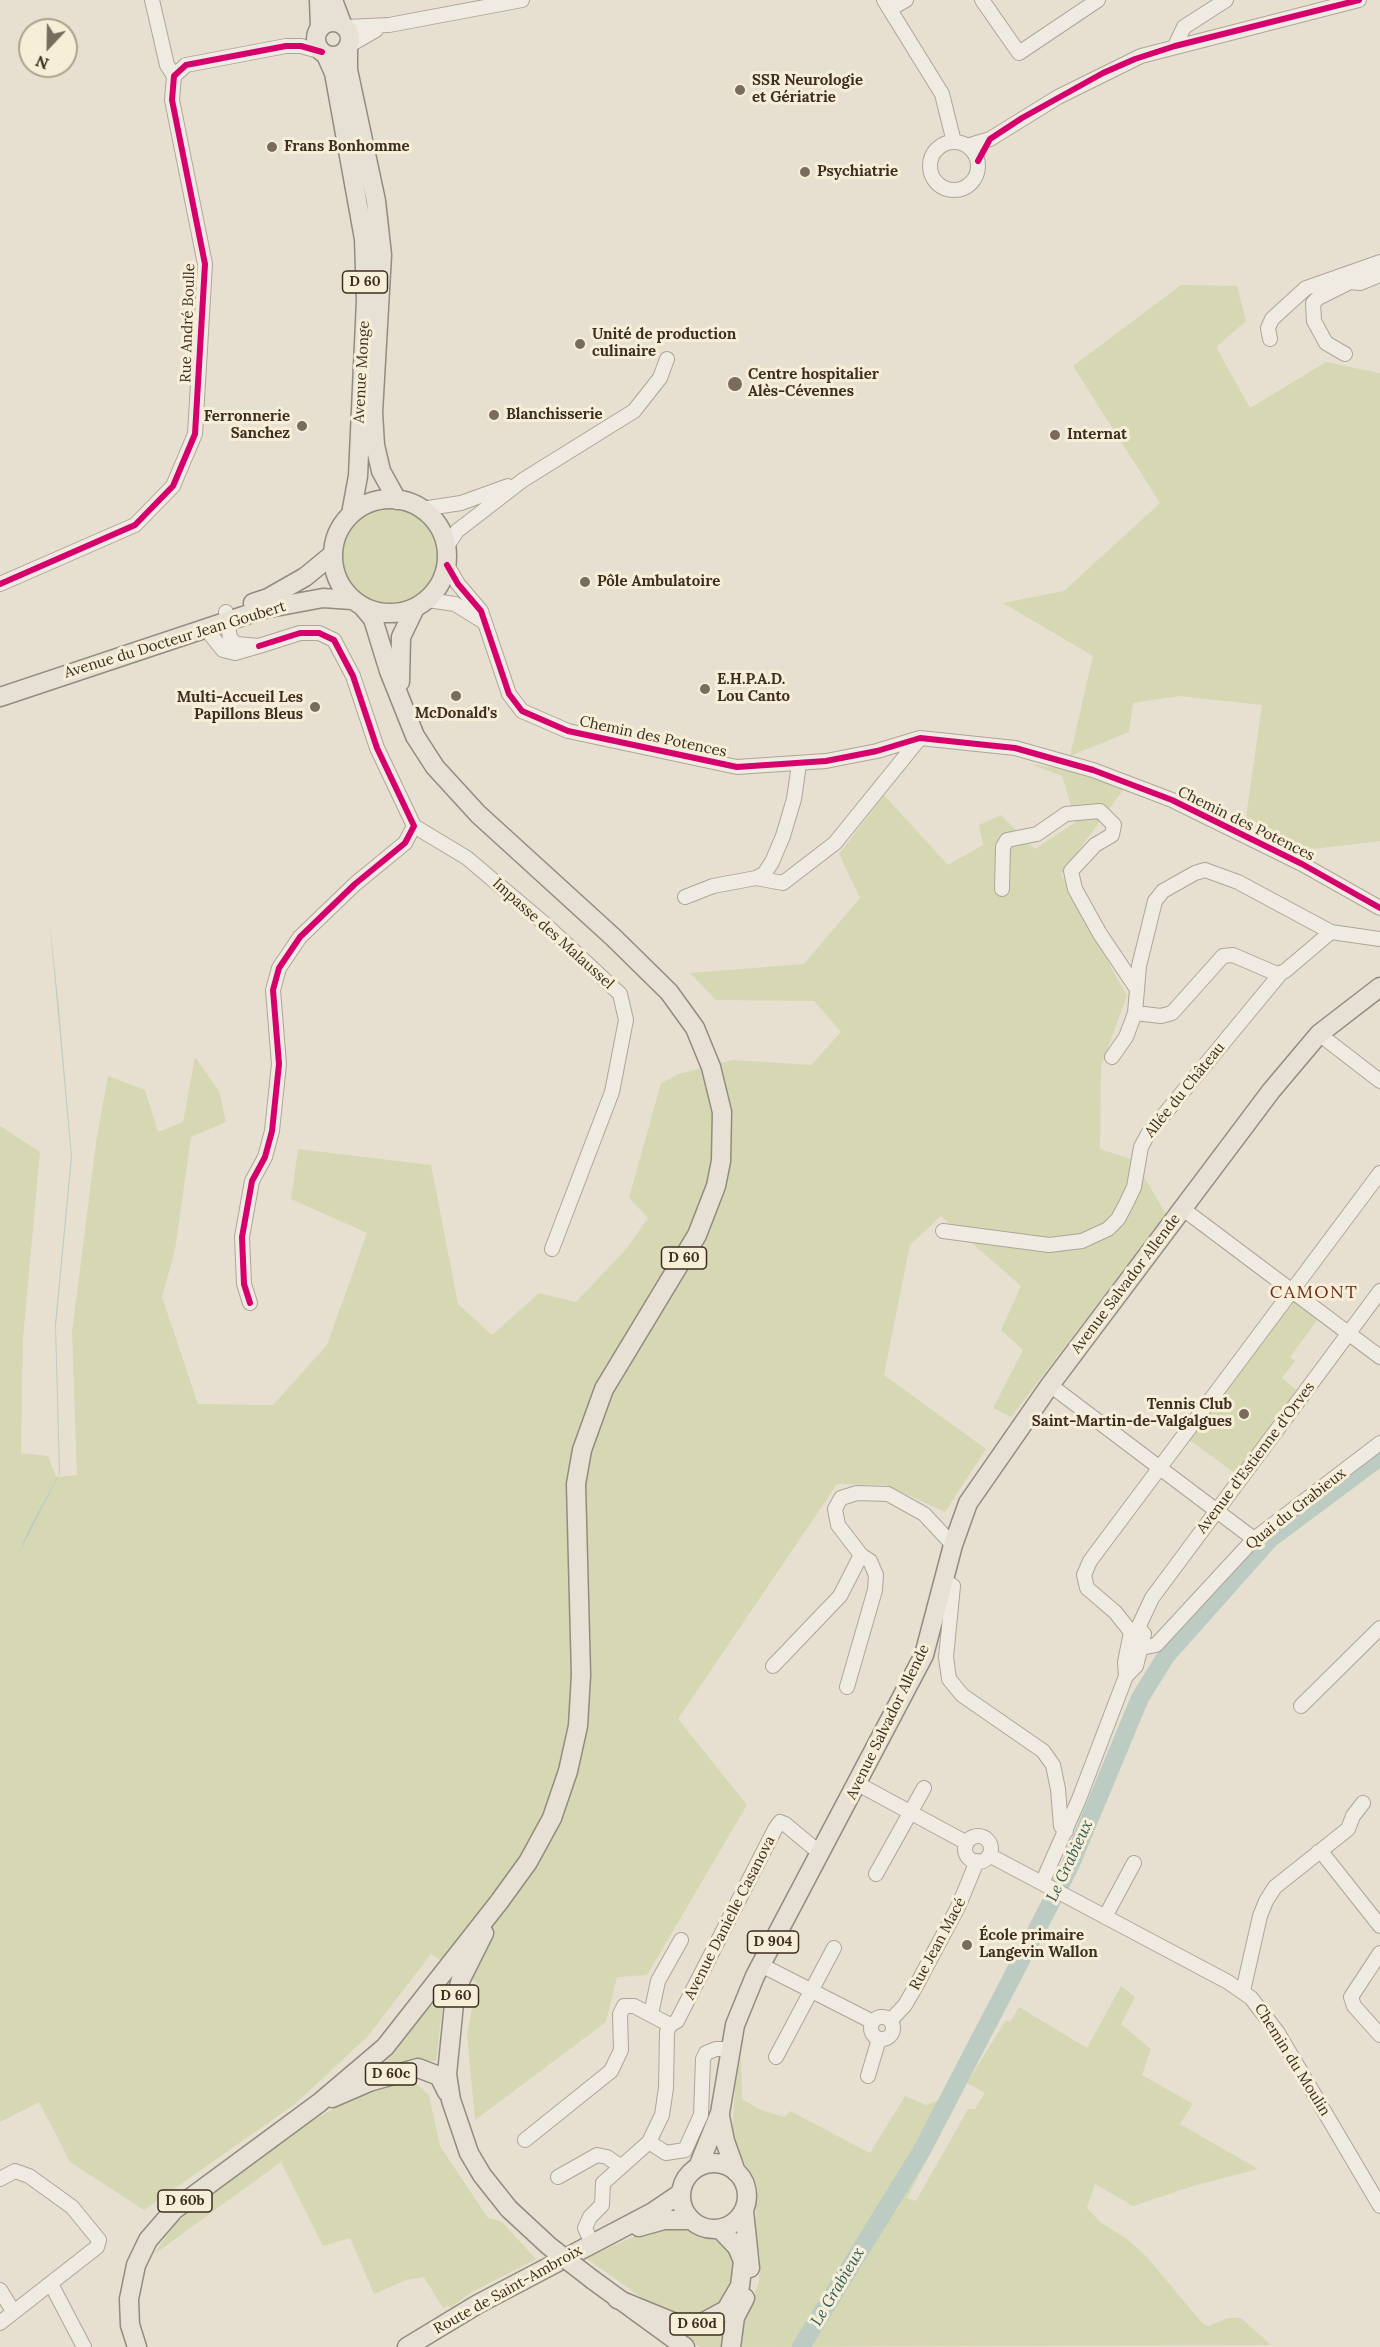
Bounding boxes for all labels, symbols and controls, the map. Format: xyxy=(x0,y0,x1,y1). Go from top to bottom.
north arrow xyxy=(18,18,78,78)
text: N xyxy=(33,51,51,74)
place label: SSR Neurologie et Gériatrie xyxy=(752,72,863,107)
marker: SSR Neurologie et Gériatrie xyxy=(733,83,747,97)
place label: Frans Bonhomme xyxy=(284,138,410,156)
marker: Frans Bonhomme xyxy=(265,140,279,154)
place label: Psychiatrie xyxy=(817,163,898,181)
marker: Psychiatrie xyxy=(798,165,812,179)
street label: Rue André Boulle xyxy=(177,263,199,383)
road number: D 60 xyxy=(342,271,388,293)
street label: Avenue Monge xyxy=(350,320,374,424)
place label: Unité de production culinaire xyxy=(592,326,736,361)
marker: Unité de production culinaire xyxy=(573,337,587,351)
place label: Centre hospitalier Alès-Cévennes xyxy=(748,366,879,401)
marker: Centre hospitalier Alès-Cévennes xyxy=(726,375,744,393)
place label: Blanchisserie xyxy=(506,406,603,424)
place label: Ferronnerie Sanchez xyxy=(204,408,290,443)
marker: Blanchisserie xyxy=(487,408,501,422)
marker: Ferronnerie Sanchez xyxy=(295,419,309,433)
place label: Internat xyxy=(1067,426,1127,444)
marker: Internat xyxy=(1048,428,1062,442)
place label: Pôle Ambulatoire xyxy=(597,573,720,591)
marker: Pôle Ambulatoire xyxy=(578,575,592,589)
street label: Avenue du Docteur Jean Goubert xyxy=(62,598,288,682)
place label: E.H.P.A.D. Lou Canto xyxy=(717,671,790,706)
marker: E.H.P.A.D. Lou Canto xyxy=(698,682,712,696)
place label: Multi-Accueil Les Papillons Bleus xyxy=(177,689,303,724)
marker: McDonald's xyxy=(449,689,463,703)
marker: Multi-Accueil Les Papillons Bleus xyxy=(308,700,322,714)
place label: McDonald's xyxy=(415,705,497,723)
street label: Chemin des Potences xyxy=(578,713,728,761)
street label: Chemin des Potences xyxy=(1175,783,1317,865)
street label: Impasse des Malaussel xyxy=(489,875,617,993)
street label: Allée du Château xyxy=(1141,1039,1229,1141)
street label: Avenue Salvador Allende xyxy=(1068,1211,1184,1357)
road number: D 60 xyxy=(662,1247,706,1269)
district label: CAMONT xyxy=(1270,1282,1358,1304)
street label: Avenue d'Estienne d'Orves xyxy=(1193,1379,1319,1537)
place label: Tennis Club Saint-Martin-de-Valgalgues xyxy=(1032,1396,1232,1431)
marker: Tennis Club Saint-Martin-de-Valgalgues xyxy=(1237,1407,1251,1421)
street label: Quai du Grabieux xyxy=(1242,1464,1350,1554)
street label: Avenue Salvador Allende xyxy=(843,1641,933,1803)
water label: Le Grabieux xyxy=(1043,1817,1097,1905)
street label: Avenue Danielle Casanova xyxy=(681,1833,779,2003)
street label: Rue Jean Macé xyxy=(906,1895,970,1993)
place label: École primaire Langevin Wallon xyxy=(979,1927,1098,1962)
road number: D 904 xyxy=(748,1931,798,1953)
marker: École primaire Langevin Wallon xyxy=(960,1938,974,1952)
road number: D 60 xyxy=(434,1985,478,2007)
street label: Chemin du Moulin xyxy=(1250,2001,1334,2119)
road number: D 60c xyxy=(366,2063,416,2085)
road number: D 60b xyxy=(158,2190,212,2212)
street label: Route de Saint-Ambroix xyxy=(431,2242,585,2338)
water label: Le Grabieux xyxy=(807,2244,869,2330)
road number: D 60d xyxy=(670,2313,724,2335)

